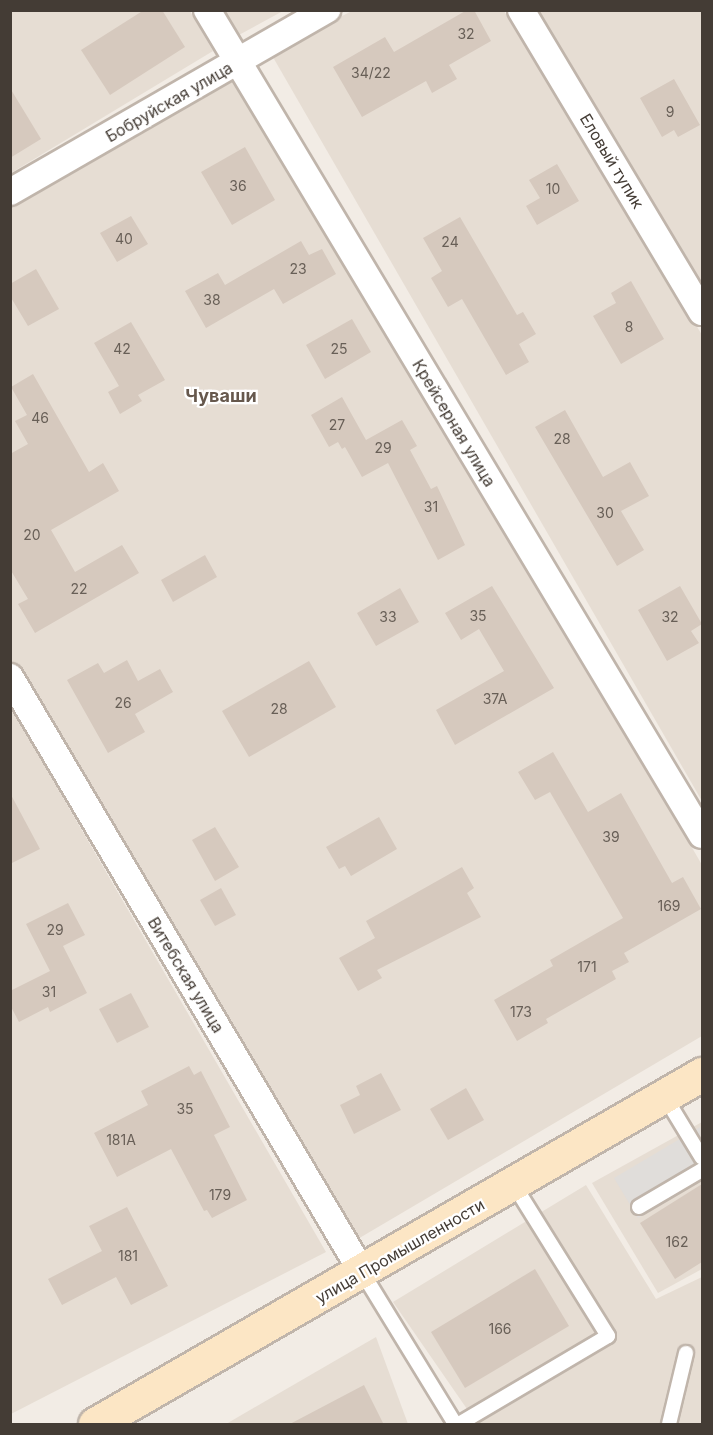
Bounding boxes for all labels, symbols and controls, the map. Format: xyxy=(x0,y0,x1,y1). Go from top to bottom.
house number: 32 xyxy=(457,26,475,42)
street label: Бобруйская улица xyxy=(102,58,236,146)
house number: 34/22 xyxy=(351,65,391,81)
house number: 9 xyxy=(666,104,674,120)
street label: Еловый тупик xyxy=(576,110,648,212)
house number: 36 xyxy=(229,178,247,194)
house number: 10 xyxy=(546,181,560,197)
house number: 40 xyxy=(115,231,133,247)
house number: 24 xyxy=(441,234,459,250)
house number: 23 xyxy=(289,261,307,277)
house number: 38 xyxy=(203,292,221,308)
house number: 8 xyxy=(625,319,633,335)
house number: 42 xyxy=(113,341,131,357)
house number: 25 xyxy=(330,341,348,357)
street label: Крейсерная улица xyxy=(408,356,500,490)
district label: Чуваши xyxy=(185,385,257,407)
house number: 46 xyxy=(31,410,49,426)
house number: 27 xyxy=(329,417,345,433)
house number: 28 xyxy=(553,431,571,447)
house number: 29 xyxy=(374,440,392,456)
house number: 31 xyxy=(424,499,438,515)
house number: 30 xyxy=(596,505,614,521)
house number: 20 xyxy=(23,527,41,543)
house number: 22 xyxy=(70,581,88,597)
house number: 35 xyxy=(469,608,487,624)
house number: 33 xyxy=(379,609,397,625)
house number: 32 xyxy=(661,609,679,625)
house number: 37А xyxy=(483,691,507,707)
house number: 26 xyxy=(114,695,132,711)
house number: 28 xyxy=(270,701,288,717)
house number: 39 xyxy=(602,829,620,845)
house number: 169 xyxy=(657,898,681,914)
street label: Витебская улица xyxy=(144,914,228,1036)
house number: 29 xyxy=(46,922,64,938)
house number: 171 xyxy=(577,959,597,975)
house number: 31 xyxy=(42,984,56,1000)
house number: 173 xyxy=(510,1004,532,1020)
house number: 35 xyxy=(176,1101,194,1117)
house number: 181А xyxy=(106,1132,136,1148)
house number: 179 xyxy=(209,1187,231,1203)
street label: улица Промышленности xyxy=(312,1195,488,1307)
house number: 162 xyxy=(666,1234,688,1250)
house number: 181 xyxy=(118,1248,138,1264)
house number: 166 xyxy=(488,1321,512,1337)

